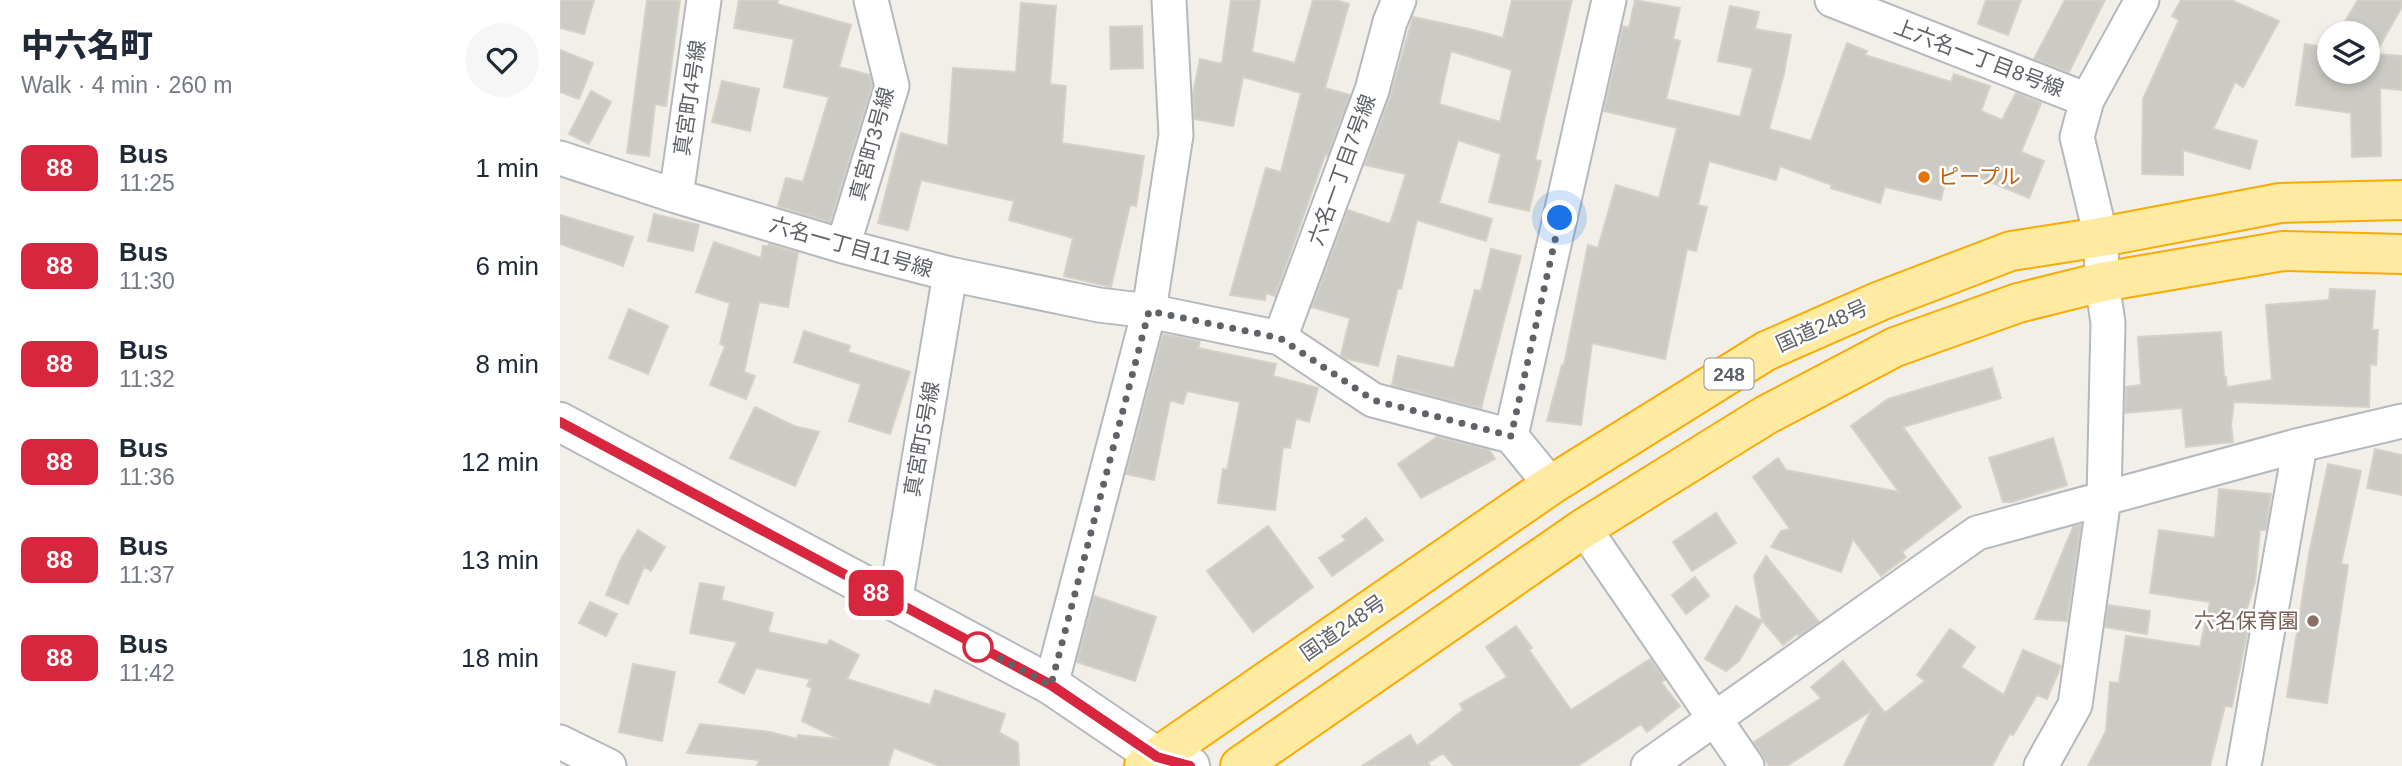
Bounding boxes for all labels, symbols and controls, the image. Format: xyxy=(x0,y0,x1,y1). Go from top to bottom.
street label: 上六名一丁目8号線 xyxy=(1891,15,2067,100)
map controls xyxy=(2317,21,2380,84)
button: layers xyxy=(2317,21,2380,84)
button: heart xyxy=(465,23,539,97)
text: 中六名町 xyxy=(21,27,153,64)
street label: 真宮町4号線 xyxy=(670,39,709,157)
text: Walk · 4 min · 260 m xyxy=(21,72,232,98)
street label: 真宮町3号線 xyxy=(845,85,898,203)
street label: 六名一丁目7号線 xyxy=(1304,91,1379,248)
text: Bus xyxy=(119,139,168,169)
text: 1 min xyxy=(475,153,539,183)
text: 88 xyxy=(46,154,73,181)
place label: ピープル xyxy=(1938,165,2021,188)
marker: ピープル xyxy=(1916,169,1932,185)
text: 11:25 xyxy=(119,170,175,196)
your location xyxy=(1542,200,1577,235)
street label: 六名一丁目11号線 xyxy=(767,212,935,281)
text: Bus xyxy=(119,237,168,267)
text: 6 min xyxy=(475,251,539,281)
text: 88 xyxy=(46,252,73,279)
text: 11:30 xyxy=(119,268,175,294)
street label: 国道248号 xyxy=(1772,295,1871,356)
text: Bus xyxy=(119,335,168,365)
text: 8 min xyxy=(475,349,539,379)
text: 88 xyxy=(46,350,73,377)
road number: 248 xyxy=(1704,358,1754,390)
text: 11:32 xyxy=(119,366,175,392)
street label: 真宮町5号線 xyxy=(900,379,943,498)
text: Bus xyxy=(119,433,168,463)
text: 12 min xyxy=(461,447,539,477)
text: 88 xyxy=(46,448,73,475)
text: 11:36 xyxy=(119,464,175,490)
text: Bus xyxy=(119,531,168,561)
text: 13 min xyxy=(461,545,539,575)
text: 88 xyxy=(46,546,73,573)
text: 11:37 xyxy=(119,562,175,588)
line badge: 88 xyxy=(844,570,908,616)
text: 88 xyxy=(863,579,889,606)
street label: 国道248号 xyxy=(1296,590,1389,665)
place label: 六名保育園 xyxy=(2194,609,2299,632)
marker: 六名保育園 xyxy=(2305,613,2321,629)
text: Bus xyxy=(119,629,168,659)
unlabelled marker xyxy=(963,632,993,662)
text: 18 min xyxy=(461,643,539,673)
text: 88 xyxy=(46,644,73,671)
text: 11:42 xyxy=(119,660,175,686)

